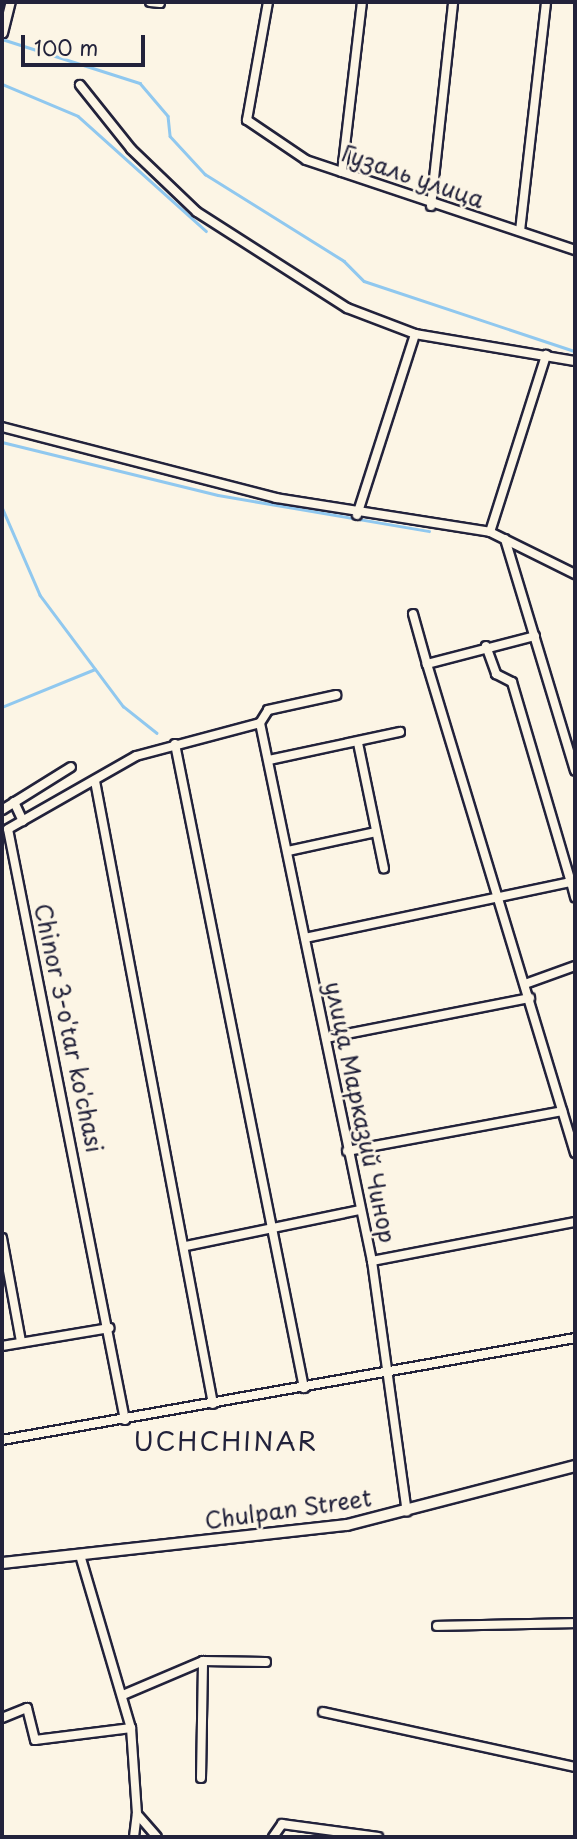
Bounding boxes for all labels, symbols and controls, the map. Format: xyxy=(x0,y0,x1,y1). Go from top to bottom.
scale bar xyxy=(24,21,149,65)
text: 100 m xyxy=(34,31,98,63)
street label: Гузаль улица xyxy=(338,139,488,213)
street label: Chinor 3-o'tar ko'chasi xyxy=(29,901,109,1155)
street label: улица Марказий Чинор xyxy=(319,977,403,1247)
district label: UCHCHINAR xyxy=(135,1425,317,1457)
street label: Chulpan Street xyxy=(203,1484,373,1534)

